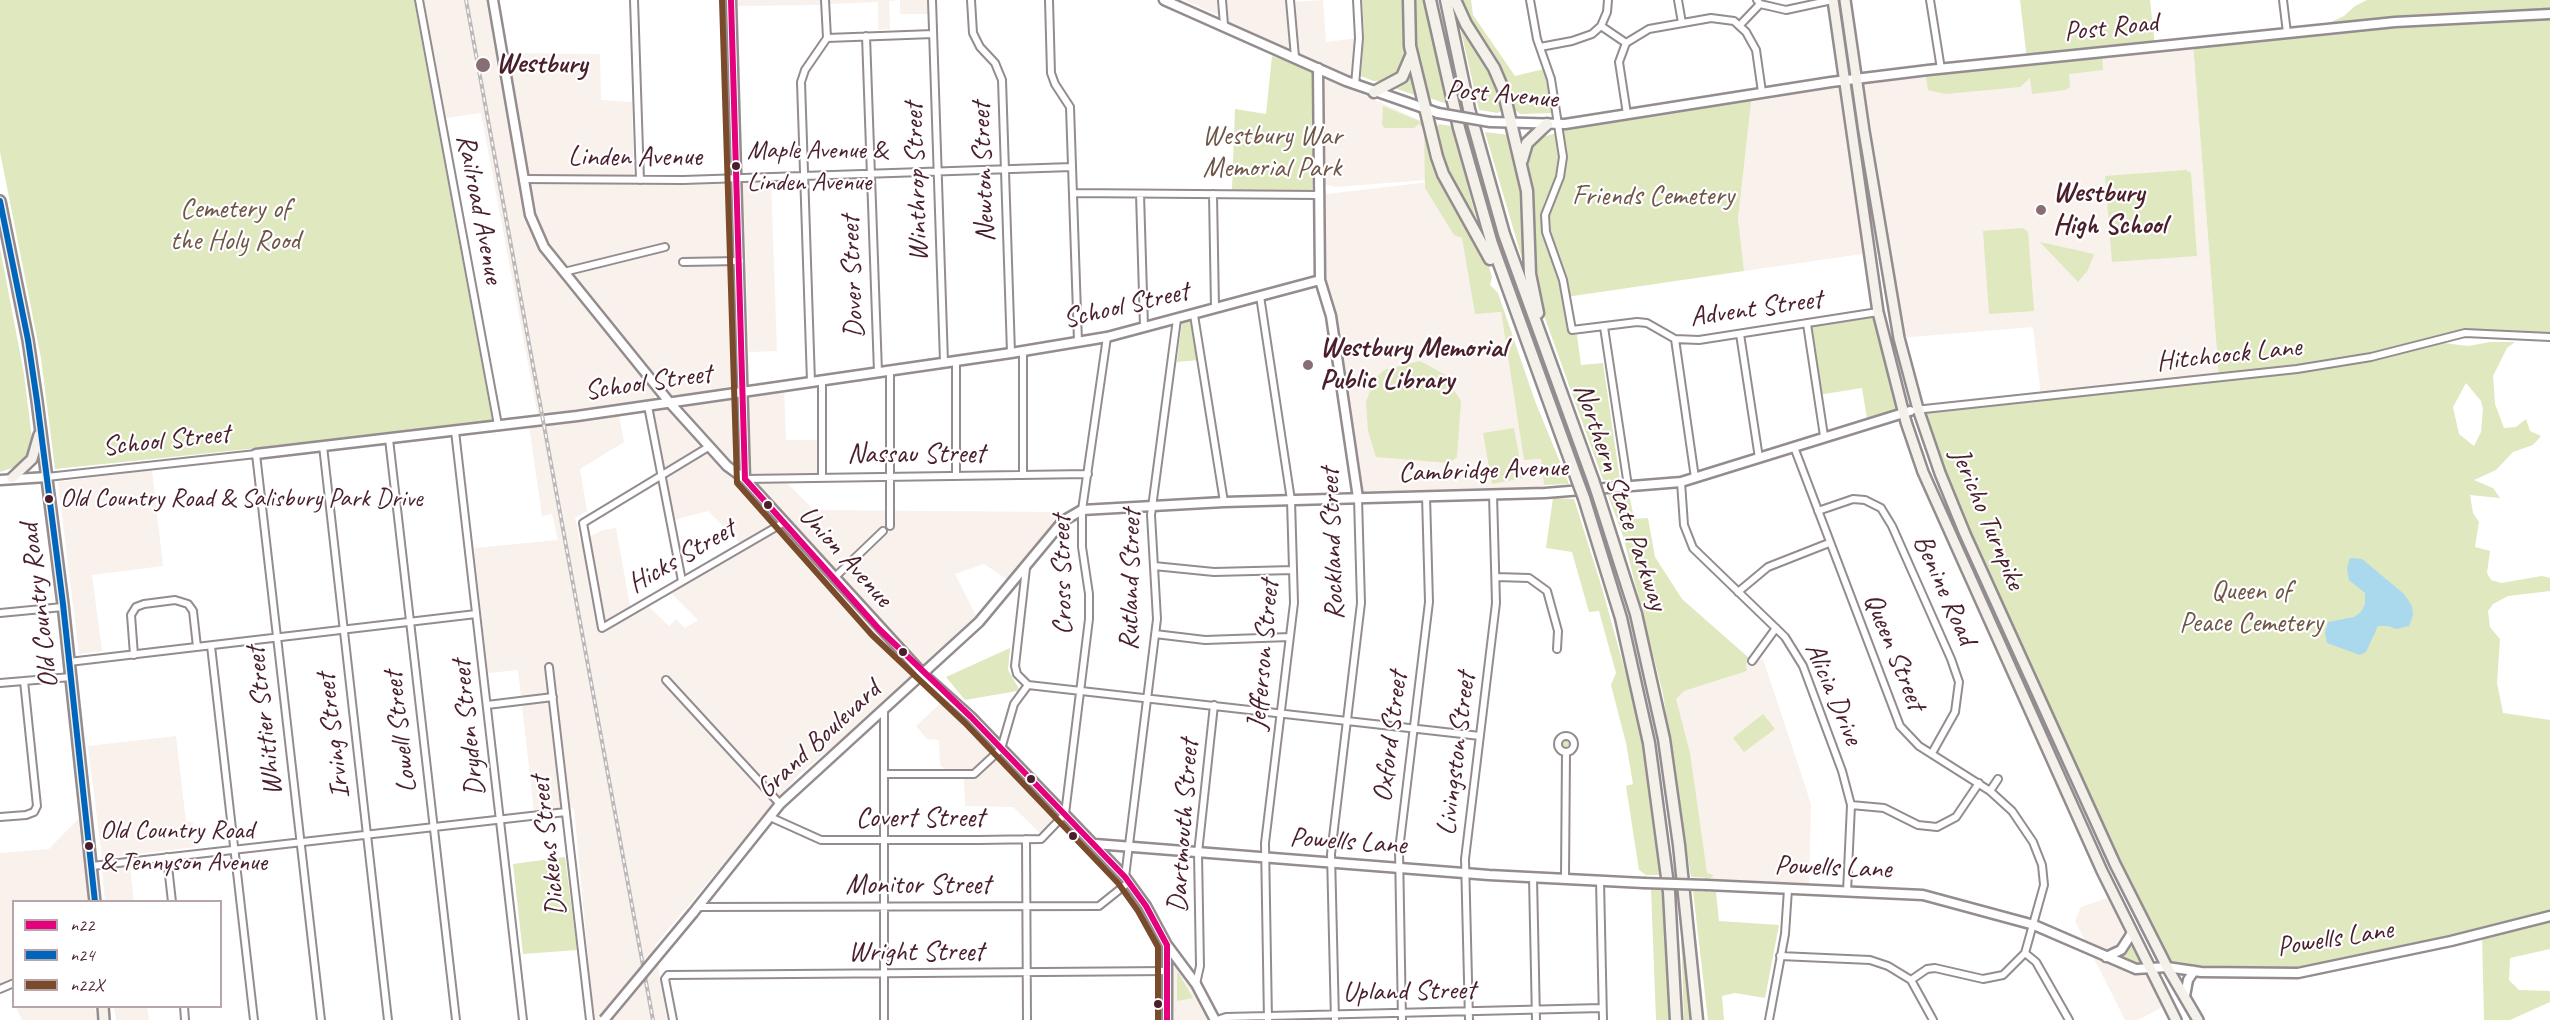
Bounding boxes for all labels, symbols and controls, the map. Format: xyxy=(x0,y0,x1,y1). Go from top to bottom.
street label: Post Road xyxy=(2062,6,2160,50)
place label: Westbury xyxy=(496,48,587,82)
marker: Westbury xyxy=(474,56,492,74)
street label: Post Avenue xyxy=(1445,73,1559,117)
street label: Newton Street xyxy=(965,101,1003,243)
street label: Winthrop Street xyxy=(897,102,937,262)
park label: Westbury War Memorial Park xyxy=(1202,120,1342,186)
street label: Railroad Avenue xyxy=(448,132,510,286)
place label: Maple Avenue & Linden Avenue xyxy=(747,135,887,196)
street label: Linden Avenue xyxy=(568,141,702,175)
marker: Maple Avenue & Linden Avenue xyxy=(730,160,742,172)
place label: Westbury High School xyxy=(2053,177,2166,243)
park label: Friends Cemetery xyxy=(1572,180,1734,214)
park label: Cemetery of the Holy Rood xyxy=(170,193,300,259)
marker: Westbury High School xyxy=(2034,203,2048,217)
street label: Dover Street xyxy=(834,215,872,339)
street label: School Street xyxy=(1060,275,1192,337)
street label: Advent Street xyxy=(1688,283,1824,335)
street label: Hitchcock Lane xyxy=(2155,331,2303,379)
place label: Westbury Memorial Public Library xyxy=(1320,332,1507,398)
street label: School Street xyxy=(582,357,714,409)
marker: Westbury Memorial Public Library xyxy=(1301,358,1315,372)
street label: Northern State Parkway xyxy=(1565,379,1675,615)
street label: School Street xyxy=(101,418,231,464)
street label: Nassau Street xyxy=(847,438,985,472)
street label: Jericho Turnpike xyxy=(1942,443,2032,595)
street label: Cambridge Avenue xyxy=(1398,451,1568,491)
street label: Rockland Street xyxy=(1314,467,1352,621)
place label: Old Country Road & Salisbury Park Drive xyxy=(60,483,423,515)
marker: Old Country Road & Salisbury Park Drive xyxy=(43,493,55,505)
unlabelled marker xyxy=(762,499,774,511)
street label: Union Avenue xyxy=(791,499,899,615)
street label: Rutland Street xyxy=(1113,509,1149,651)
street label: Hicks Street xyxy=(622,513,742,601)
street label: Cross Street xyxy=(1045,515,1081,635)
street label: Old Country Road xyxy=(13,522,67,690)
street label: Benine Road xyxy=(1905,530,1983,650)
park label: Queen of Peace Cemetery xyxy=(2179,575,2323,641)
street label: Jefferson Street xyxy=(1241,579,1287,731)
street label: Queen Street xyxy=(1855,589,1933,715)
street label: Alicia Drive xyxy=(1797,638,1869,750)
street label: Whittier Street xyxy=(239,645,291,797)
unlabelled marker xyxy=(897,646,909,658)
street label: Dryden Street xyxy=(445,658,493,798)
street label: Lowell Street xyxy=(377,669,425,795)
street label: Oxford Street xyxy=(1366,670,1416,804)
street label: Livingston Street xyxy=(1430,671,1484,837)
street label: Irving Street xyxy=(310,672,358,800)
street label: Grand Boulevard xyxy=(750,674,888,806)
street label: Dartmouth Street xyxy=(1161,738,1207,914)
unlabelled marker xyxy=(1025,773,1037,785)
street label: Dickens Street xyxy=(524,774,574,918)
street label: Covert Street xyxy=(856,802,984,836)
place label: Old Country Road & Tennyson Avenue xyxy=(100,815,267,876)
street label: Powells Lane xyxy=(1288,821,1408,863)
unlabelled marker xyxy=(1067,830,1079,842)
marker: Old Country Road & Tennyson Avenue xyxy=(83,840,95,852)
street label: Powells Lane xyxy=(1774,849,1892,887)
street label: Monitor Street xyxy=(846,869,990,903)
legend xyxy=(12,900,222,1008)
street label: Powells Lane xyxy=(2275,913,2395,965)
text: n22 xyxy=(70,914,94,936)
street label: Wright Street xyxy=(848,936,984,970)
text: n24 xyxy=(70,944,94,966)
text: n22X xyxy=(70,974,104,996)
street label: Upland Street xyxy=(1342,974,1476,1010)
unlabelled marker xyxy=(1152,998,1164,1010)

